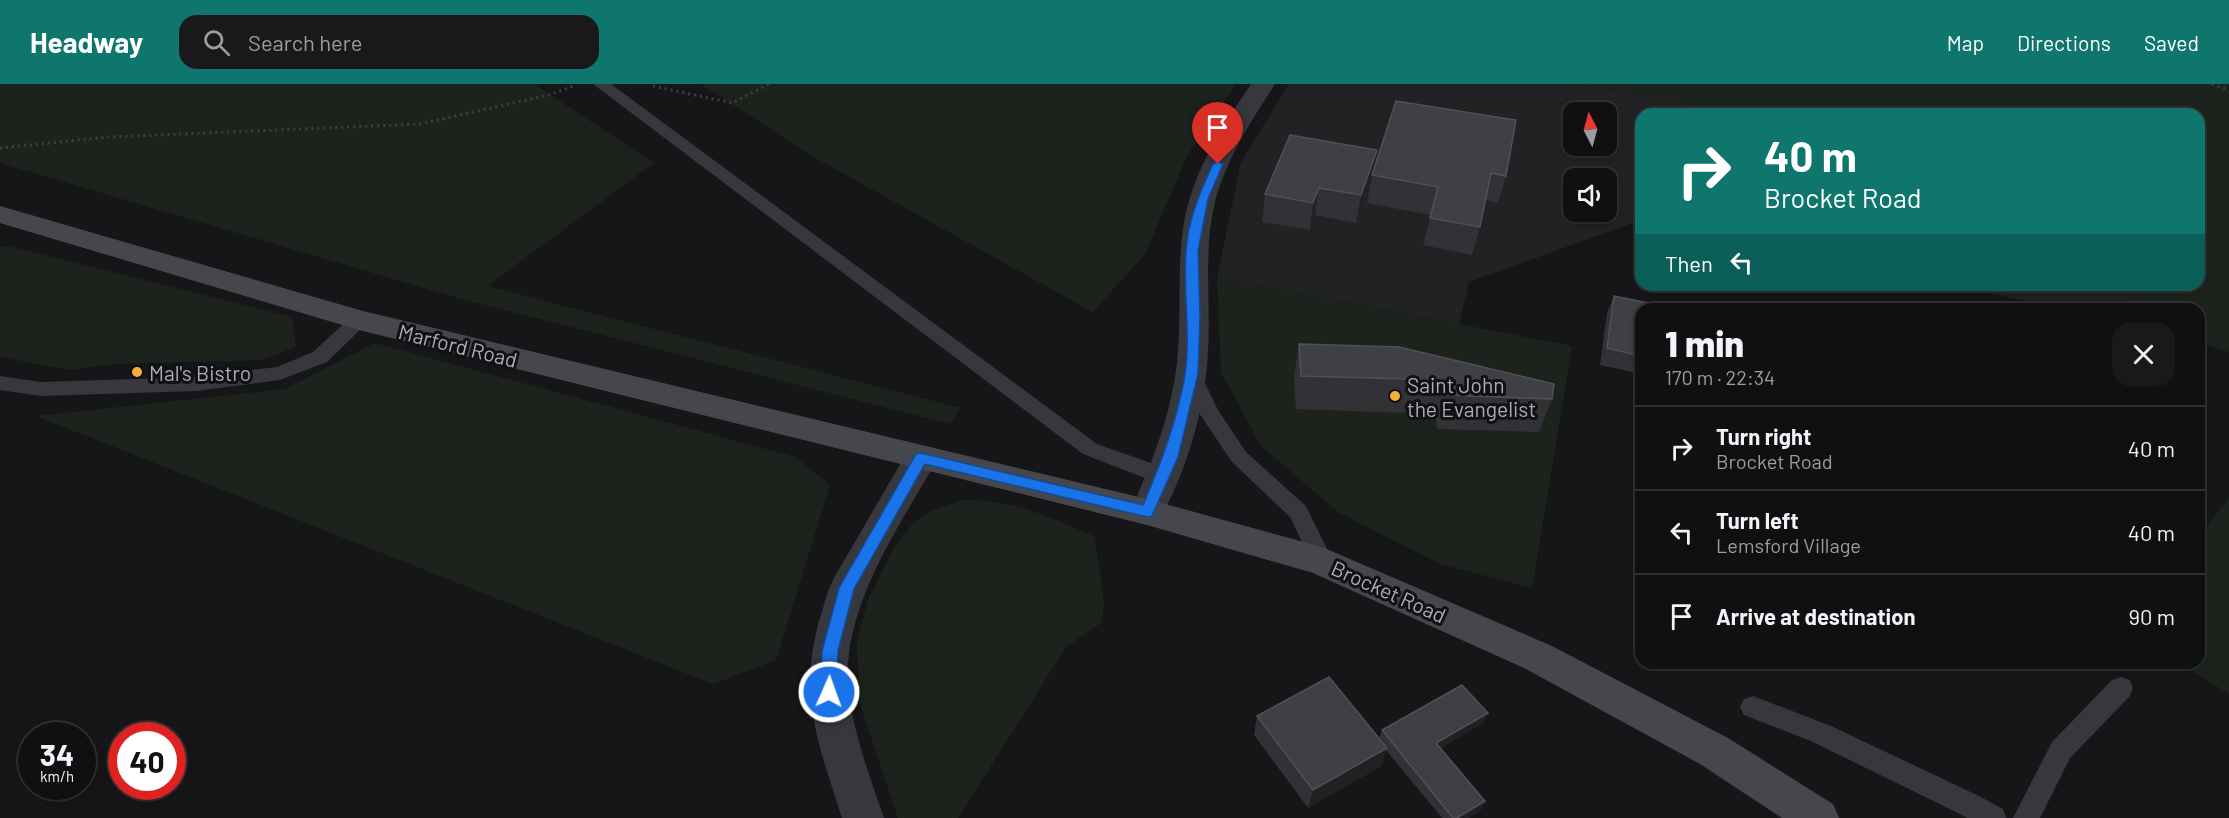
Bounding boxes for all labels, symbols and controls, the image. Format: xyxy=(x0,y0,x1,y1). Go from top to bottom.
search box xyxy=(179,15,599,69)
text: Headway xyxy=(30,25,143,59)
icon: search xyxy=(200,26,233,59)
text: Search here xyxy=(248,29,362,55)
text: Map xyxy=(1947,30,1984,55)
text: Directions xyxy=(2017,30,2111,55)
text: Saved xyxy=(2144,30,2199,55)
pin xyxy=(1192,102,1243,164)
north arrow xyxy=(1563,102,1617,156)
map controls xyxy=(1563,102,1617,222)
icon: arrive xyxy=(1201,111,1234,144)
text: 40 m xyxy=(1764,130,1857,180)
icon: right xyxy=(1665,132,1743,210)
button: sound xyxy=(1563,168,1617,222)
text: Brocket Road xyxy=(1764,181,1922,213)
icon: left xyxy=(1725,246,1758,279)
text: Then xyxy=(1665,250,1713,276)
street label: Marford Road xyxy=(396,318,520,372)
text: 1 min xyxy=(1665,321,1744,364)
button: close xyxy=(2112,323,2175,386)
place label: Mal's Bistro xyxy=(149,360,251,385)
marker: Mal's Bistro xyxy=(130,365,144,379)
text: 170 m · 22:34 xyxy=(1665,365,1775,389)
place label: Saint John the Evangelist xyxy=(1407,372,1536,421)
marker: Saint John the Evangelist xyxy=(1388,389,1402,403)
text: Turn right xyxy=(1716,423,1811,449)
icon: right xyxy=(1665,432,1698,465)
text: 40 m xyxy=(2128,435,2175,461)
text: Brocket Road xyxy=(1716,449,1833,473)
text: Turn left xyxy=(1716,507,1799,533)
icon: left xyxy=(1665,516,1698,549)
text: 40 m xyxy=(2128,519,2175,545)
text: Lemsford Village xyxy=(1716,533,1861,557)
street label: Brocket Road xyxy=(1328,555,1450,627)
icon: arrive xyxy=(1665,600,1698,633)
text: Arrive at destination xyxy=(1716,603,1915,629)
text: 90 m xyxy=(2129,603,2175,629)
position arrow xyxy=(797,660,861,724)
speed limit sign: 40 xyxy=(108,722,186,800)
text: 34 xyxy=(40,736,74,772)
text: km/h xyxy=(40,767,74,785)

